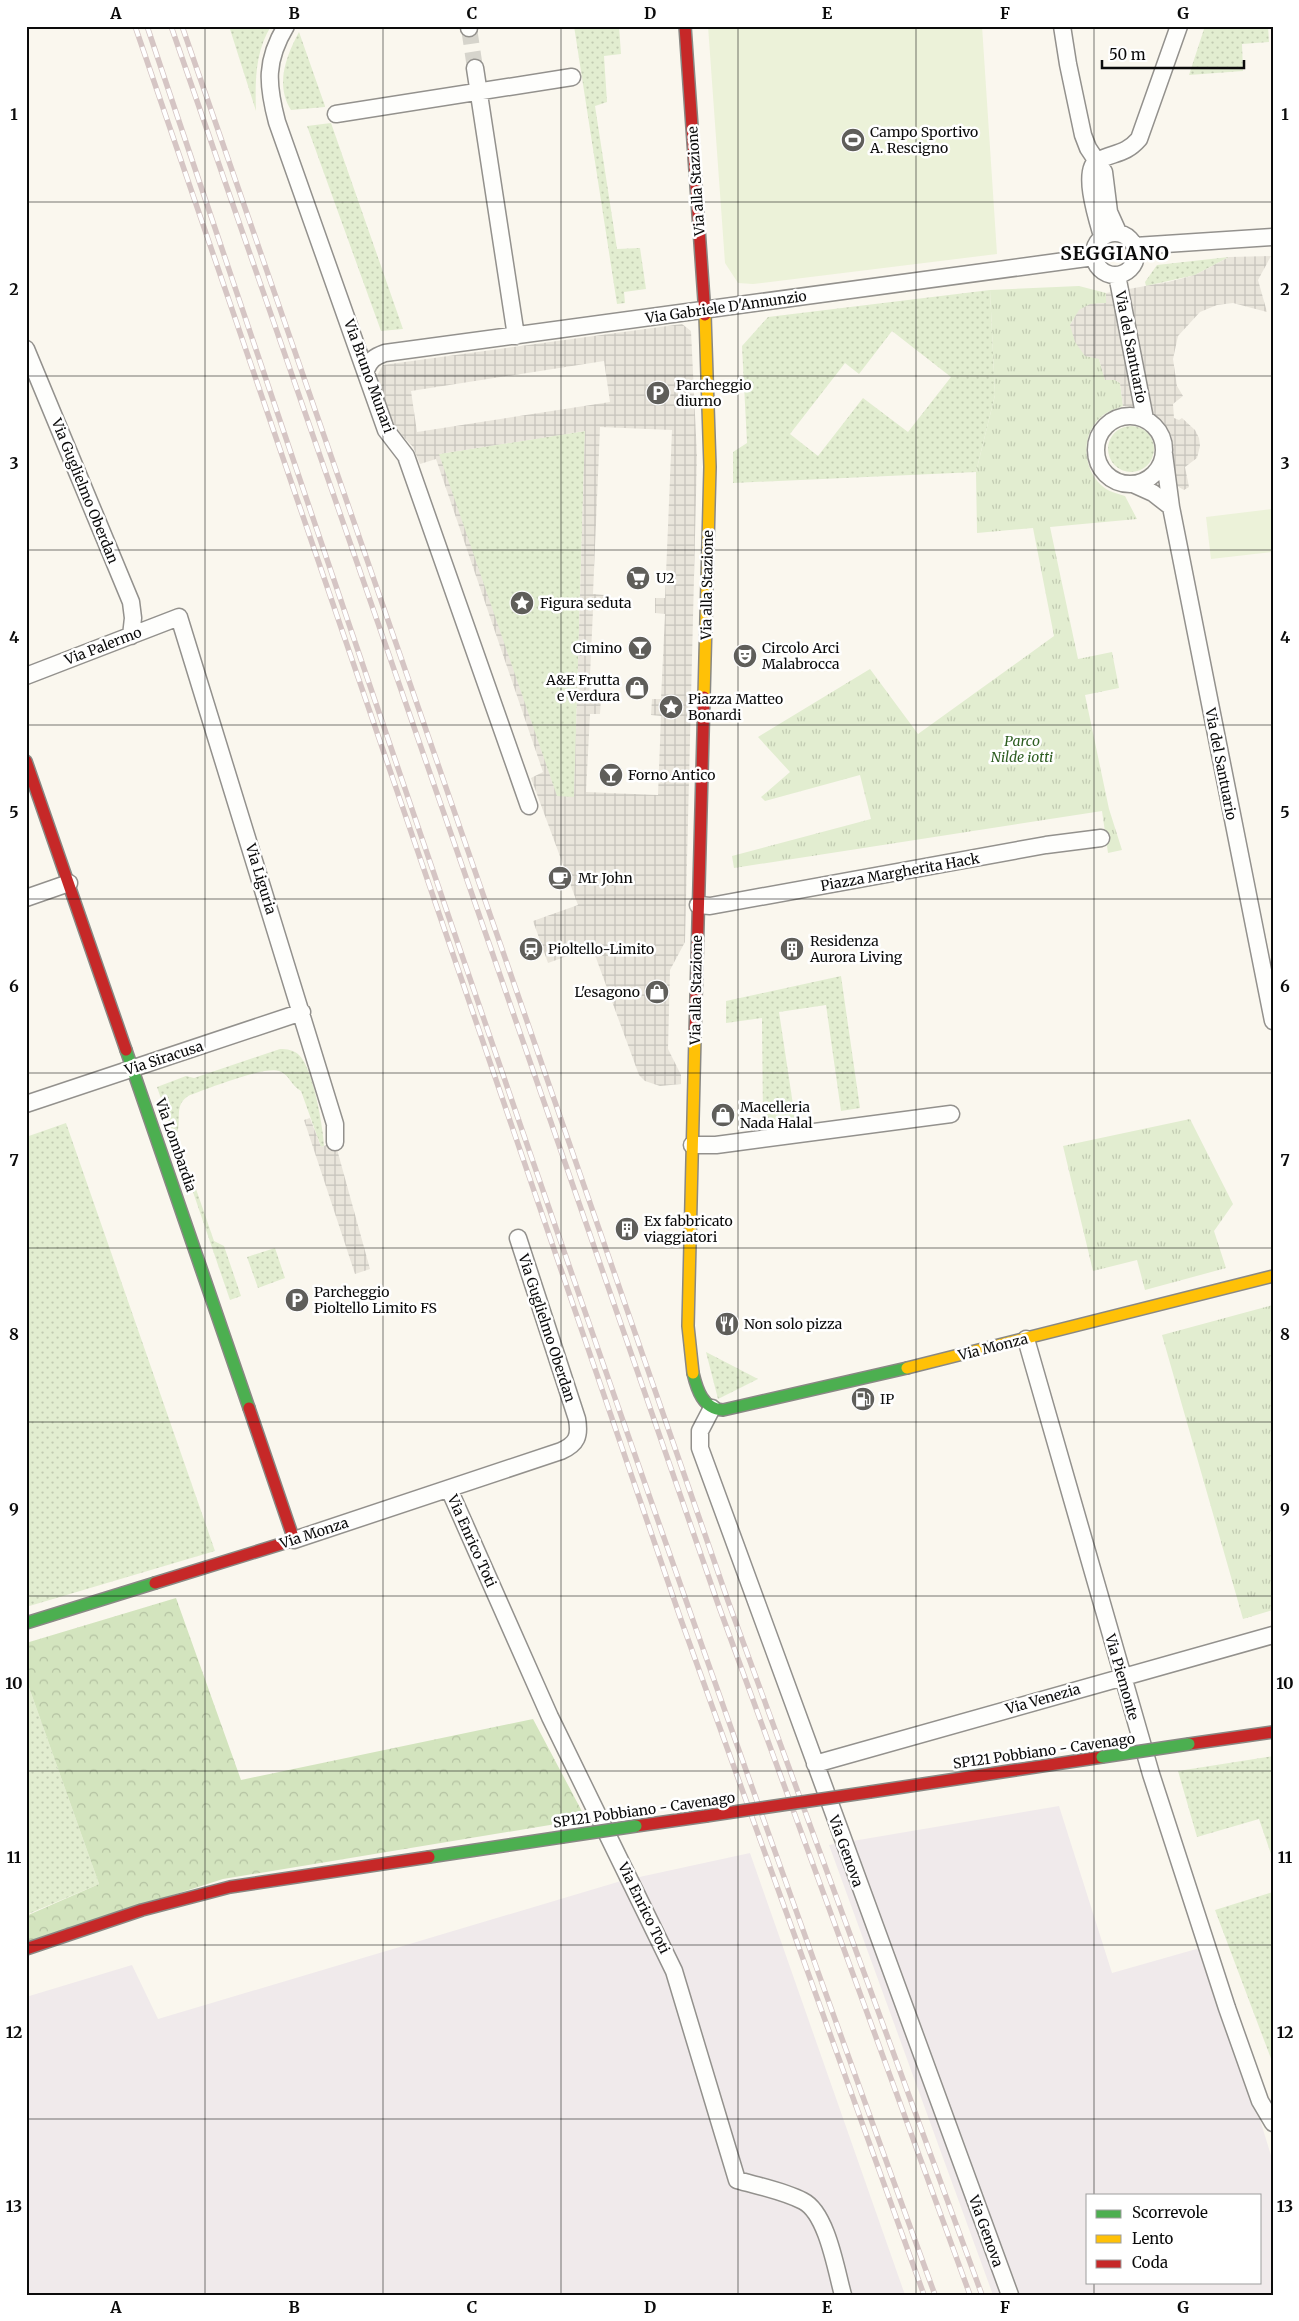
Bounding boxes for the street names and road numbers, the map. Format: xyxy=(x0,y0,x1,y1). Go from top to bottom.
street label: Via alla Stazione xyxy=(683,126,709,237)
street label: Via Gabriele D'Annunzio xyxy=(643,287,808,327)
street label: Via del Santuario xyxy=(1111,288,1151,405)
street label: Via Bruno Munari xyxy=(340,316,398,436)
street label: Via Guglielmo Oberdan xyxy=(47,415,122,566)
street label: Via alla Stazione xyxy=(697,530,717,641)
street label: Via Palermo xyxy=(61,623,144,669)
street label: Via del Santuario xyxy=(1201,705,1241,822)
street label: Via Liguria xyxy=(241,840,280,917)
street label: Piazza Margherita Hack xyxy=(819,849,981,895)
street label: Via alla Stazione xyxy=(686,935,706,1046)
street label: Via Siracusa xyxy=(122,1037,206,1079)
street label: Via Lombardia xyxy=(151,1095,201,1195)
street label: Via Guglielmo Oberdan xyxy=(514,1251,579,1404)
street label: Via Monza xyxy=(955,1330,1030,1365)
street label: Via Enrico Toti xyxy=(443,1491,501,1591)
street label: Via Monza xyxy=(276,1513,351,1553)
street label: Via Piemonte xyxy=(1101,1631,1143,1722)
street label: Via Venezia xyxy=(1003,1680,1083,1718)
street label: SP121 Pobbiano - Cavenago xyxy=(952,1729,1136,1773)
street label: SP121 Pobbiano - Cavenago xyxy=(552,1788,736,1832)
street label: Via Genova xyxy=(824,1812,867,1890)
street label: Via Enrico Toti xyxy=(614,1858,674,1957)
street label: Via Genova xyxy=(964,2192,1007,2270)

